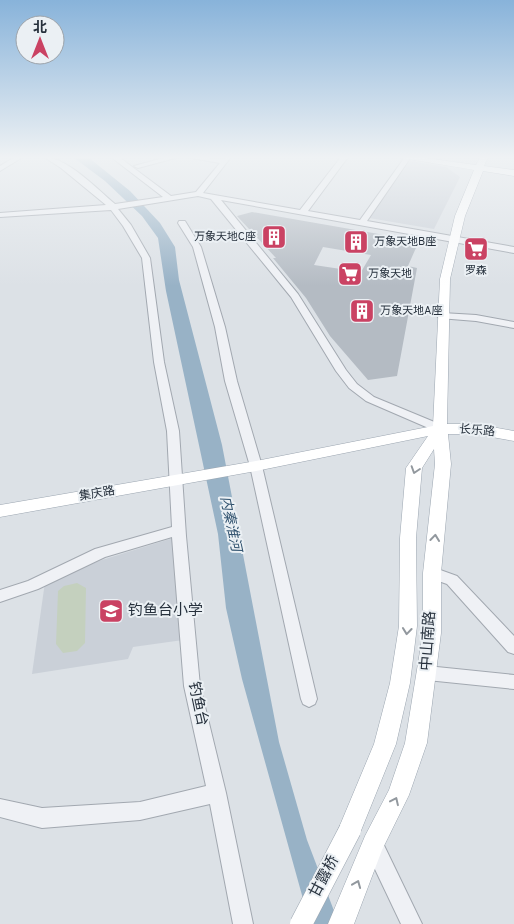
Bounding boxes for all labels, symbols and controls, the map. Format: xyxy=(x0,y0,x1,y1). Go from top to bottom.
north arrow xyxy=(15,15,65,65)
text: 北 xyxy=(33,20,47,37)
building icon: 万象天地C座 xyxy=(261,224,287,250)
building icon: 万象天地B座 xyxy=(343,229,369,255)
place label: 万象天地C座 xyxy=(194,230,256,244)
place label: 万象天地B座 xyxy=(374,235,436,249)
supermarket icon: 罗森 xyxy=(463,236,489,262)
supermarket icon: 万象天地 xyxy=(337,261,363,287)
place label: 罗森 xyxy=(465,264,487,278)
place label: 万象天地 xyxy=(368,267,412,281)
building icon: 万象天地A座 xyxy=(349,298,375,324)
place label: 万象天地A座 xyxy=(380,304,442,318)
street label: 长乐路 xyxy=(458,421,496,441)
one-way arrow xyxy=(411,465,421,474)
street label: 集庆路 xyxy=(78,483,116,505)
water label: 内秦淮河 xyxy=(216,495,245,556)
one-way arrow xyxy=(429,534,440,542)
school or university icon: 钓鱼台小学 xyxy=(98,598,124,624)
place label: 钓鱼台小学 xyxy=(128,602,203,621)
street label: 中山南路 xyxy=(417,610,441,672)
one-way arrow xyxy=(402,628,413,636)
street label: 钓鱼台 xyxy=(183,680,211,728)
one-way arrow xyxy=(388,797,399,806)
street label: 甘露桥 xyxy=(306,853,344,901)
one-way arrow xyxy=(351,880,362,889)

